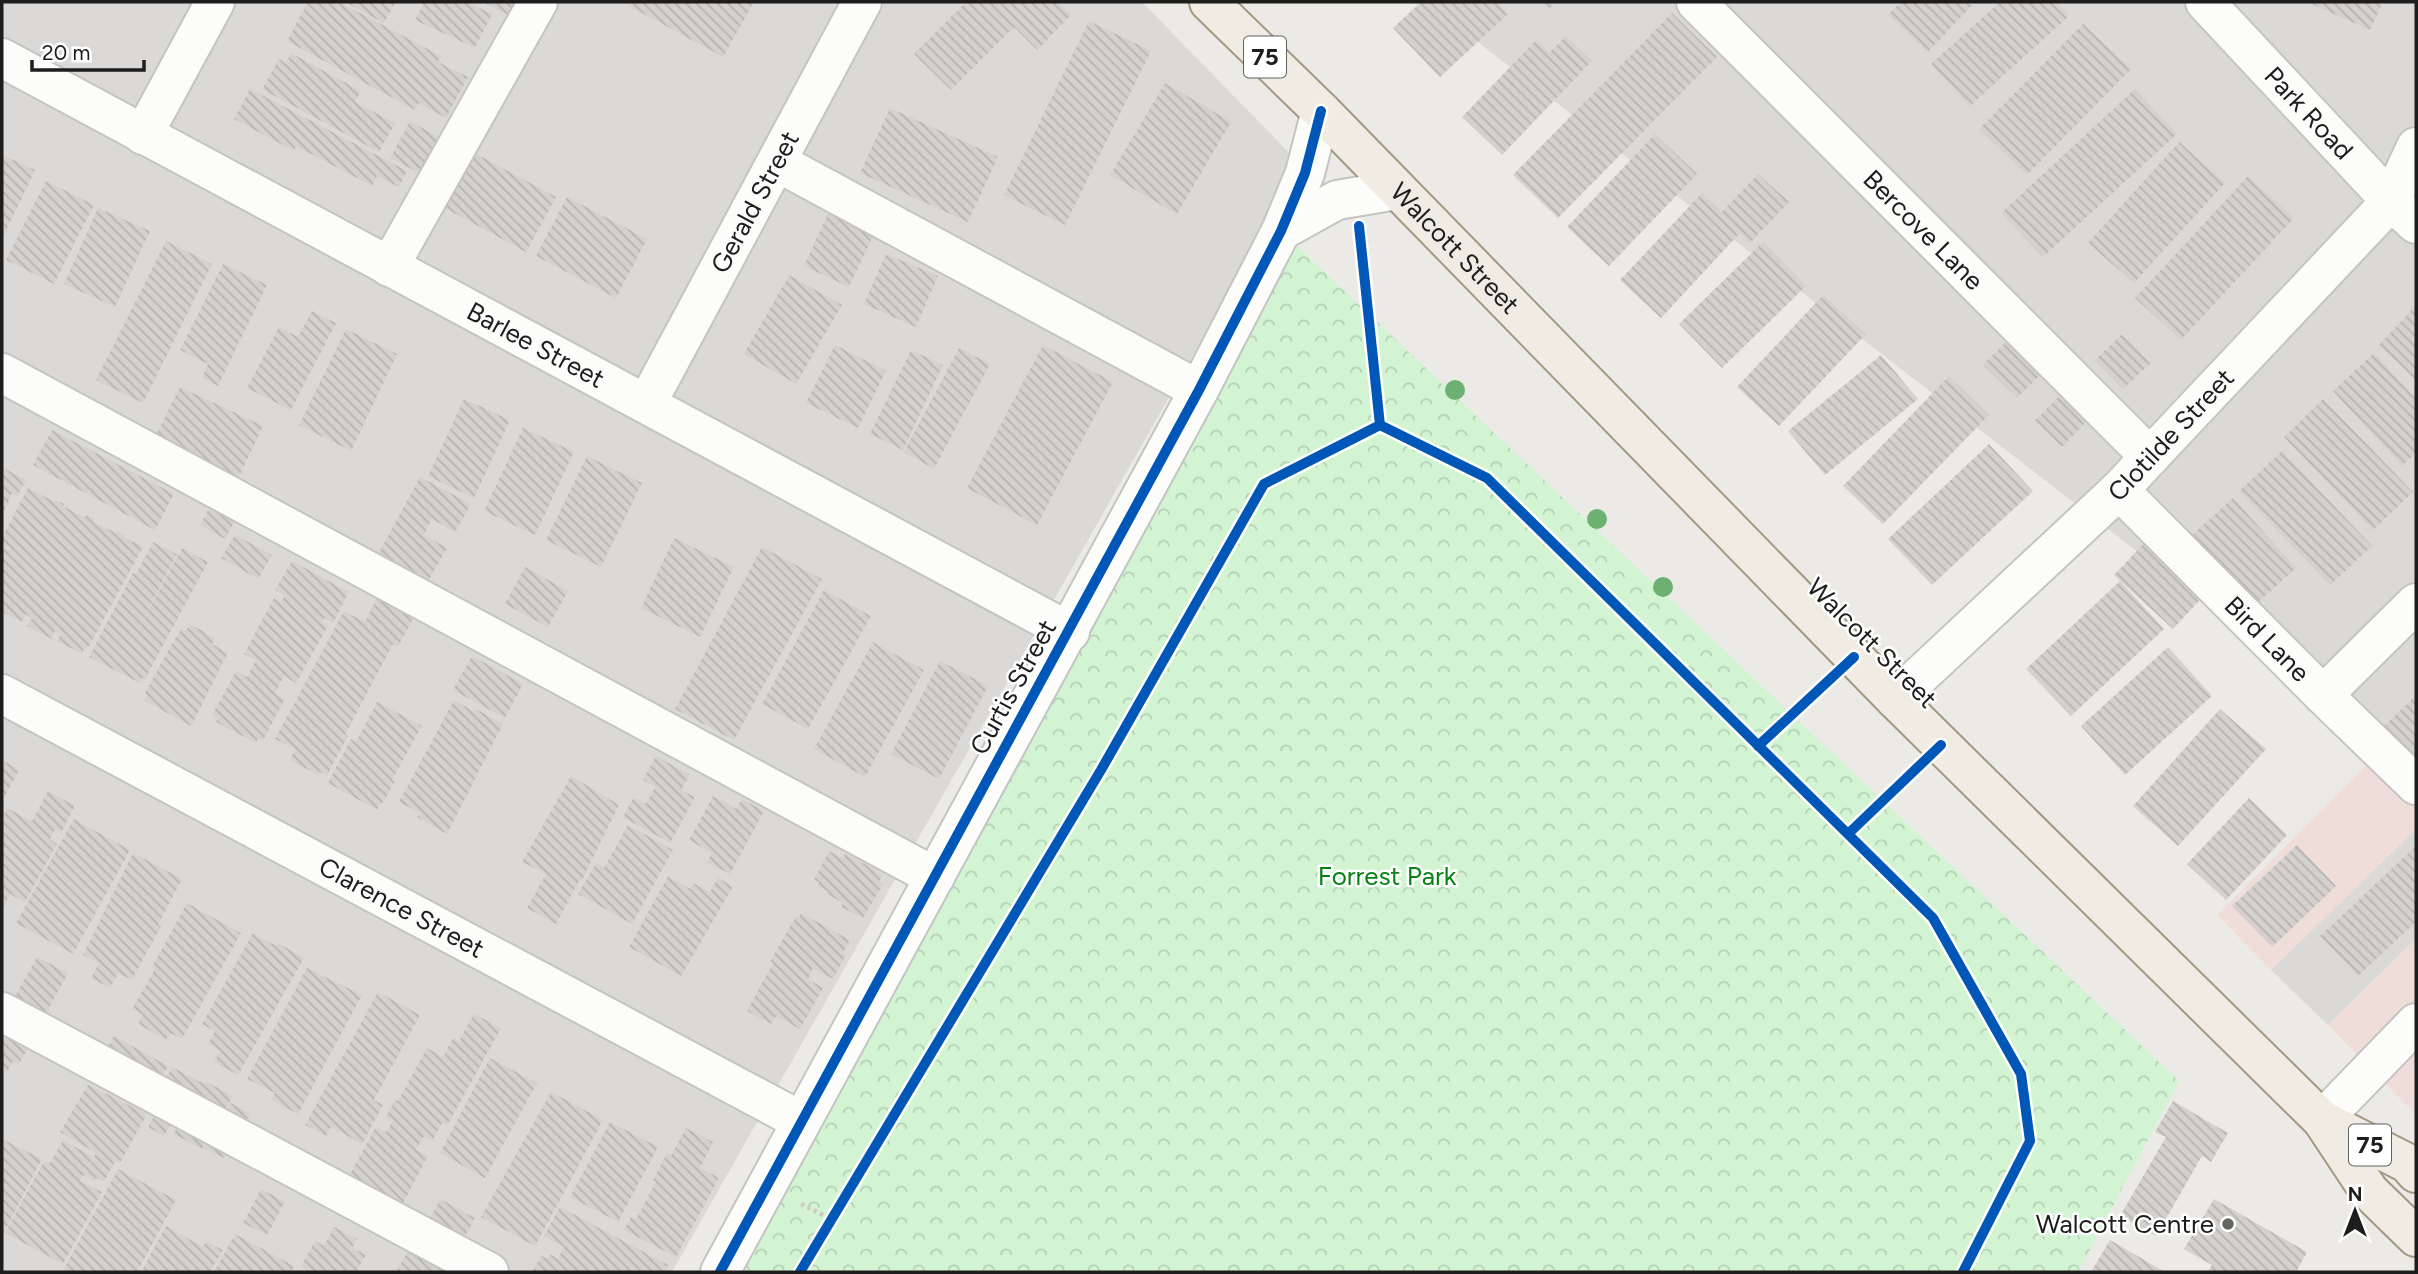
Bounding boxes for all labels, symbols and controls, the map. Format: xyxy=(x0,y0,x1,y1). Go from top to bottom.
scale bar xyxy=(32,28,144,72)
road number: 75 xyxy=(1244,36,1286,78)
text: 20 m xyxy=(42,40,90,65)
street label: Park Road xyxy=(2258,60,2360,166)
street label: Gerald Street xyxy=(704,125,806,278)
street label: Bercove Lane xyxy=(1857,163,1990,297)
street label: Walcott Street xyxy=(1384,176,1526,321)
street label: Barlee Street xyxy=(462,295,610,395)
street label: Clotilde Street xyxy=(2101,362,2241,508)
street label: Walcott Street xyxy=(1800,571,1944,715)
street label: Bird Lane xyxy=(2218,589,2317,688)
street label: Curtis Street xyxy=(963,614,1063,760)
street label: Clarence Street xyxy=(313,850,490,965)
park label: Forrest Park xyxy=(1318,860,1457,892)
road number: 75 xyxy=(2349,1125,2391,1166)
north arrow xyxy=(2320,1176,2390,1246)
text: N xyxy=(2348,1183,2362,1206)
place label: Walcott Centre xyxy=(2036,1208,2214,1240)
marker: Walcott Centre xyxy=(2220,1216,2236,1232)

